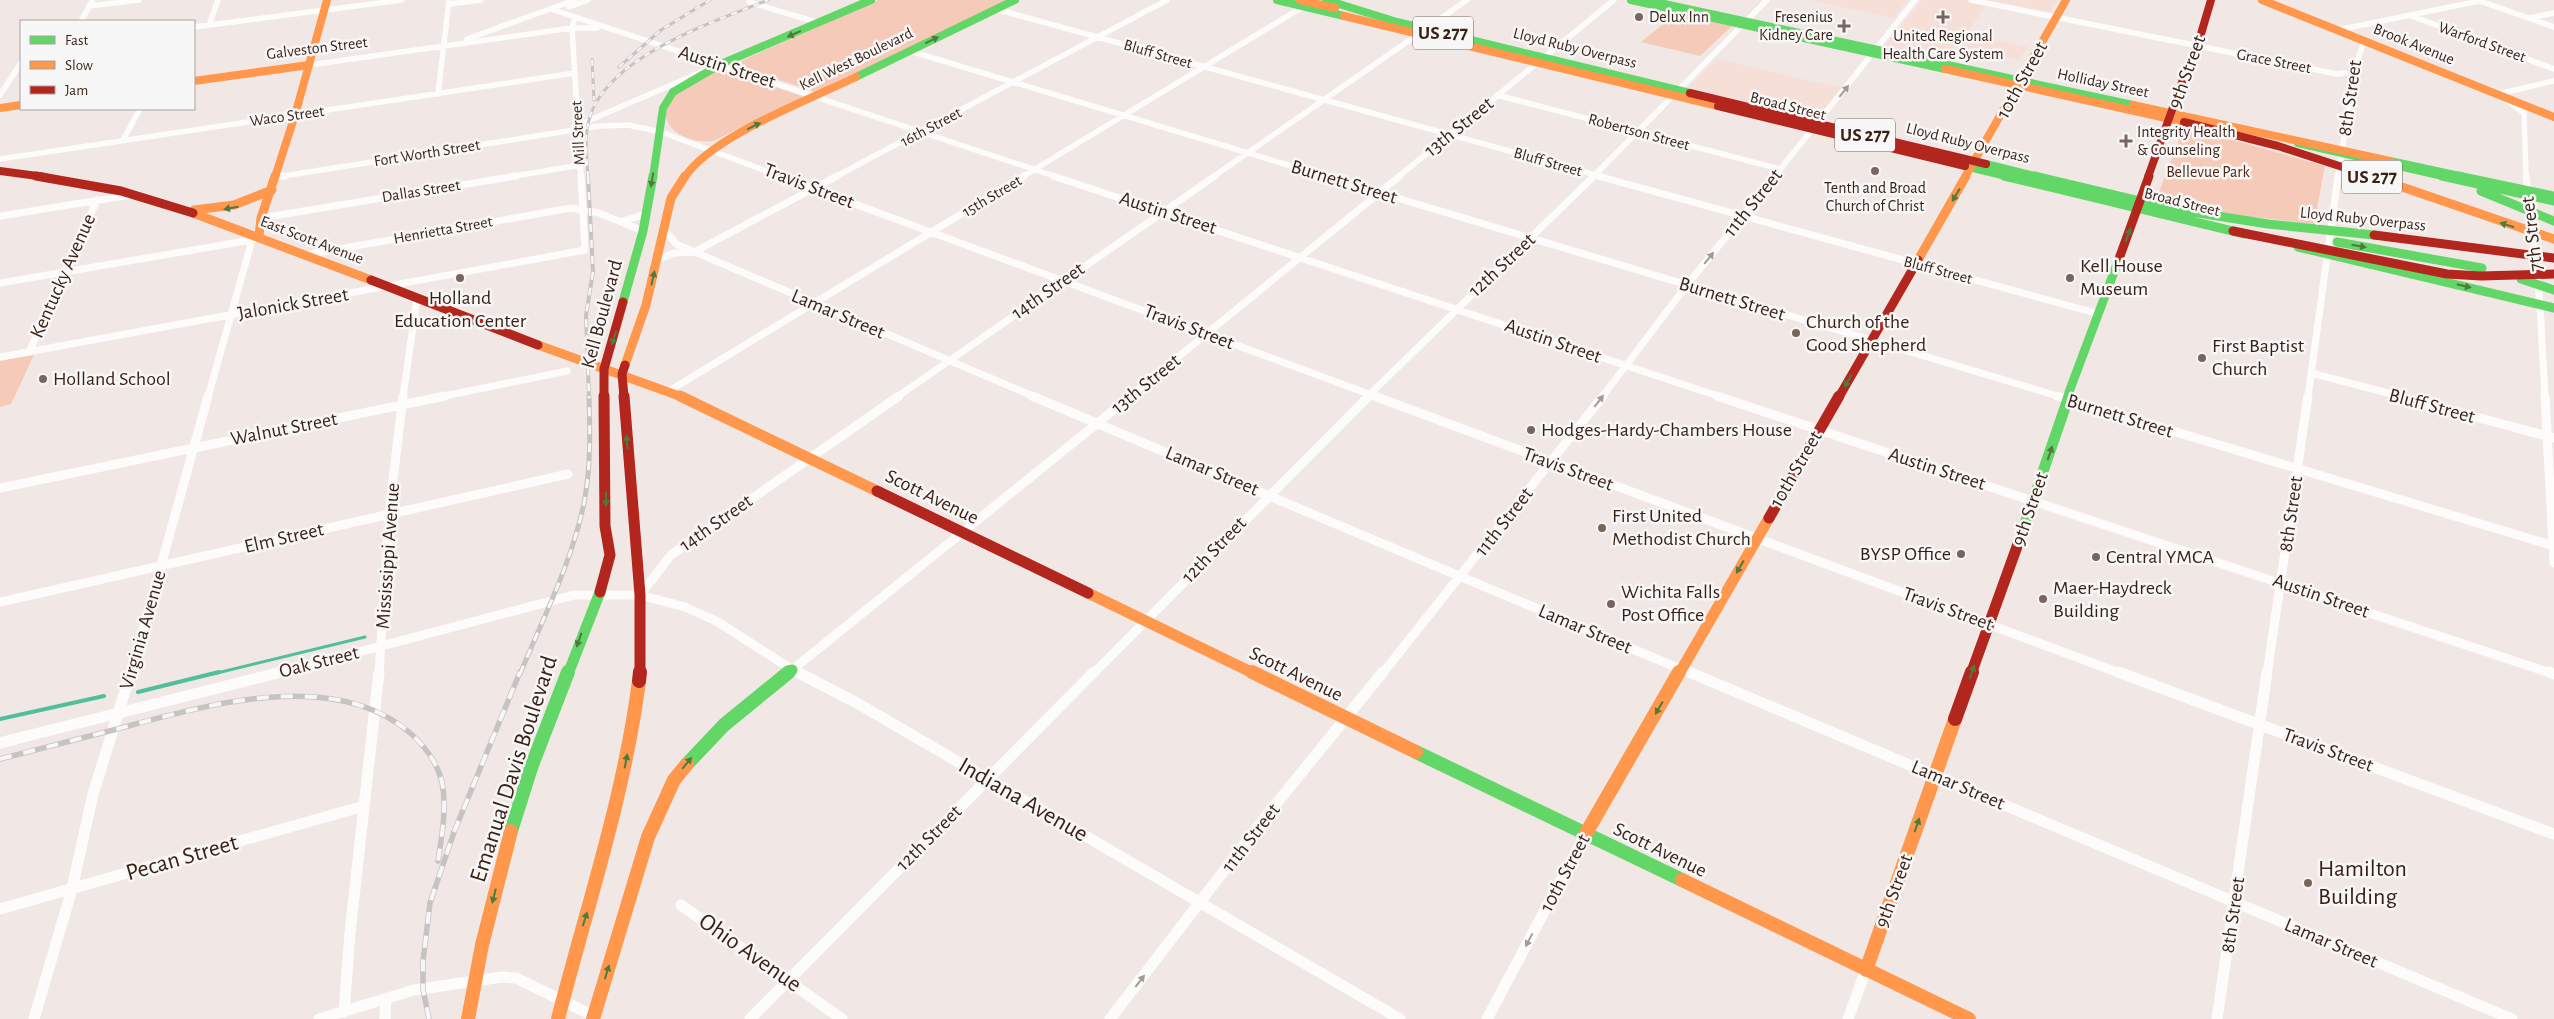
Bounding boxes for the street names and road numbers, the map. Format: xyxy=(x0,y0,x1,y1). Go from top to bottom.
road number: US 277 xyxy=(1413,16,1473,49)
street label: Warford Street xyxy=(2436,19,2528,65)
street label: Brook Avenue xyxy=(2371,20,2457,68)
street label: Kell West Boulevard xyxy=(797,25,915,93)
street label: Lloyd Ruby Overpass xyxy=(1511,25,1638,72)
street label: 9th Street xyxy=(2165,32,2210,111)
street label: Galveston Street xyxy=(266,34,368,62)
street label: Bluff Street xyxy=(1122,37,1194,71)
street label: 10th Street xyxy=(1993,38,2052,122)
street label: Austin Street xyxy=(676,42,779,92)
street label: Grace Street xyxy=(2235,46,2313,76)
street label: 8th Street xyxy=(2335,58,2365,137)
street label: Holliday Street xyxy=(2056,66,2150,101)
street label: Broad Street xyxy=(1749,89,1827,123)
street label: 13th Street xyxy=(1421,93,1498,161)
street label: Mill Street xyxy=(568,100,588,166)
street label: Waco Street xyxy=(249,103,325,129)
street label: 16th Street xyxy=(898,104,964,150)
street label: Robertson Street xyxy=(1587,111,1691,153)
road number: US 277 xyxy=(1835,118,1895,152)
street label: Lloyd Ruby Overpass xyxy=(1904,120,2031,167)
street label: Fort Worth Street xyxy=(373,137,481,169)
street label: Bluff Street xyxy=(1512,145,1584,179)
street label: Burnett Street xyxy=(1289,156,1400,208)
street label: Travis Street xyxy=(761,160,857,213)
road number: US 277 xyxy=(2342,160,2402,193)
street label: 11th Street xyxy=(1720,165,1787,241)
street label: 15th Street xyxy=(960,172,1024,220)
street label: Dallas Street xyxy=(381,177,461,205)
street label: Broad Street xyxy=(2143,185,2221,219)
street label: Austin Street xyxy=(1117,188,1220,238)
street label: 7th Street xyxy=(2517,195,2547,273)
street label: Lloyd Ruby Overpass xyxy=(2299,204,2427,235)
street label: Kentucky Avenue xyxy=(27,211,99,341)
street label: East Scott Avenue xyxy=(258,213,366,267)
street label: Henrietta Street xyxy=(392,213,494,247)
street label: 12th Street xyxy=(1465,229,1540,301)
street label: Bluff Street xyxy=(1902,253,1974,287)
street label: Kell Boulevard xyxy=(578,258,626,370)
street label: 14th Street xyxy=(1008,258,1089,323)
street label: Burnett Street xyxy=(1677,273,1788,325)
street label: Jalonick Street xyxy=(236,284,350,324)
street label: Lamar Street xyxy=(788,285,888,343)
street label: Travis Street xyxy=(1141,301,1237,354)
street label: Austin Street xyxy=(1502,315,1604,367)
street label: 13th Street xyxy=(1108,350,1185,418)
street label: Bluff Street xyxy=(2387,385,2478,427)
street label: Burnett Street xyxy=(2065,390,2176,442)
street label: Walnut Street xyxy=(229,409,340,449)
street label: 10th Street xyxy=(1766,427,1826,511)
street label: Lamar Street xyxy=(1162,442,1262,500)
street label: Travis Street xyxy=(1520,443,1617,495)
street label: Austin Street xyxy=(1886,444,1989,494)
street label: Scott Avenue xyxy=(882,466,982,528)
street label: 9th Street xyxy=(2008,469,2052,548)
street label: 8th Street xyxy=(2276,474,2306,553)
street label: Mississippi Avenue xyxy=(373,482,403,630)
street label: 11th Street xyxy=(1471,483,1537,560)
street label: 14th Street xyxy=(676,490,757,555)
street label: 12th Street xyxy=(1178,513,1251,587)
street label: Elm Street xyxy=(242,519,326,557)
street label: Virginia Avenue xyxy=(116,568,170,692)
street label: Austin Street xyxy=(2270,570,2372,622)
street label: Travis Street xyxy=(1900,583,1997,635)
street label: Lamar Street xyxy=(1535,600,1635,658)
street label: Oak Street xyxy=(277,642,362,682)
street label: Scott Avenue xyxy=(1246,643,1346,705)
street label: Emanual Davis Boulevard xyxy=(466,653,562,885)
street label: Travis Street xyxy=(2280,724,2377,776)
street label: Indiana Avenue xyxy=(954,753,1092,847)
street label: Lamar Street xyxy=(1908,756,2008,814)
street label: 11th Street xyxy=(1218,799,1284,876)
street label: 12th Street xyxy=(893,801,966,874)
street label: Scott Avenue xyxy=(1610,819,1710,881)
street label: Pecan Street xyxy=(123,830,241,885)
street label: 10th Street xyxy=(1536,830,1594,915)
street label: 9th Street xyxy=(1872,851,1917,930)
street label: 8th Street xyxy=(2218,875,2248,954)
street label: Ohio Avenue xyxy=(694,909,806,997)
street label: Lamar Street xyxy=(2281,914,2381,972)

